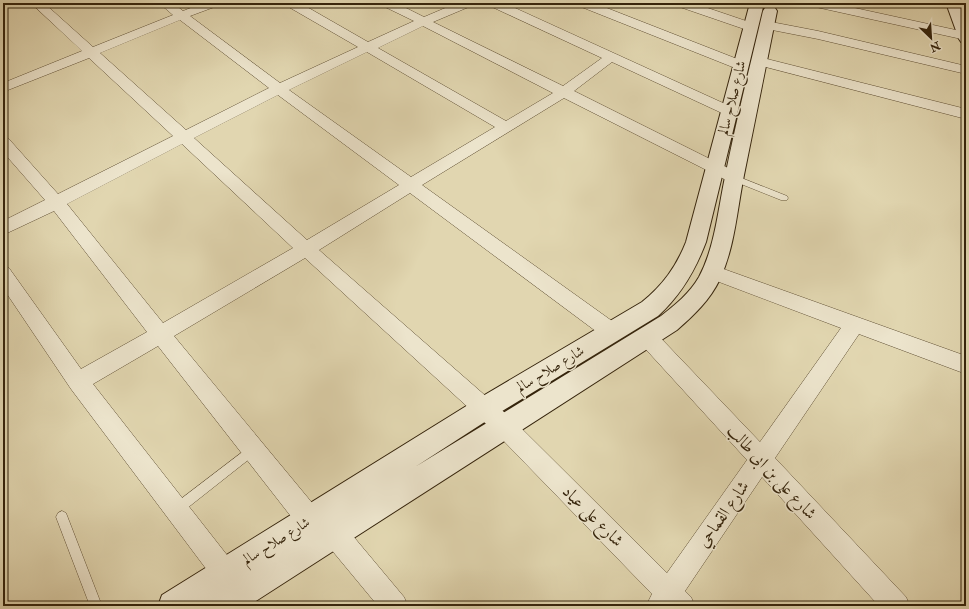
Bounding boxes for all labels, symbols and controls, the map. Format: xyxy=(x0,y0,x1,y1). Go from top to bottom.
north arrow xyxy=(911,18,951,58)
text: N xyxy=(927,38,943,55)
street label: شارع صلاح سالم xyxy=(715,59,753,138)
street label: شارع صلاح سالم xyxy=(513,342,589,399)
street label: شارع على بن ابى طالب xyxy=(720,420,821,526)
street label: شارع القماحي xyxy=(692,477,757,554)
street label: شارع على عياد xyxy=(556,481,628,553)
street label: شارع صلاح سالم xyxy=(239,514,315,572)

